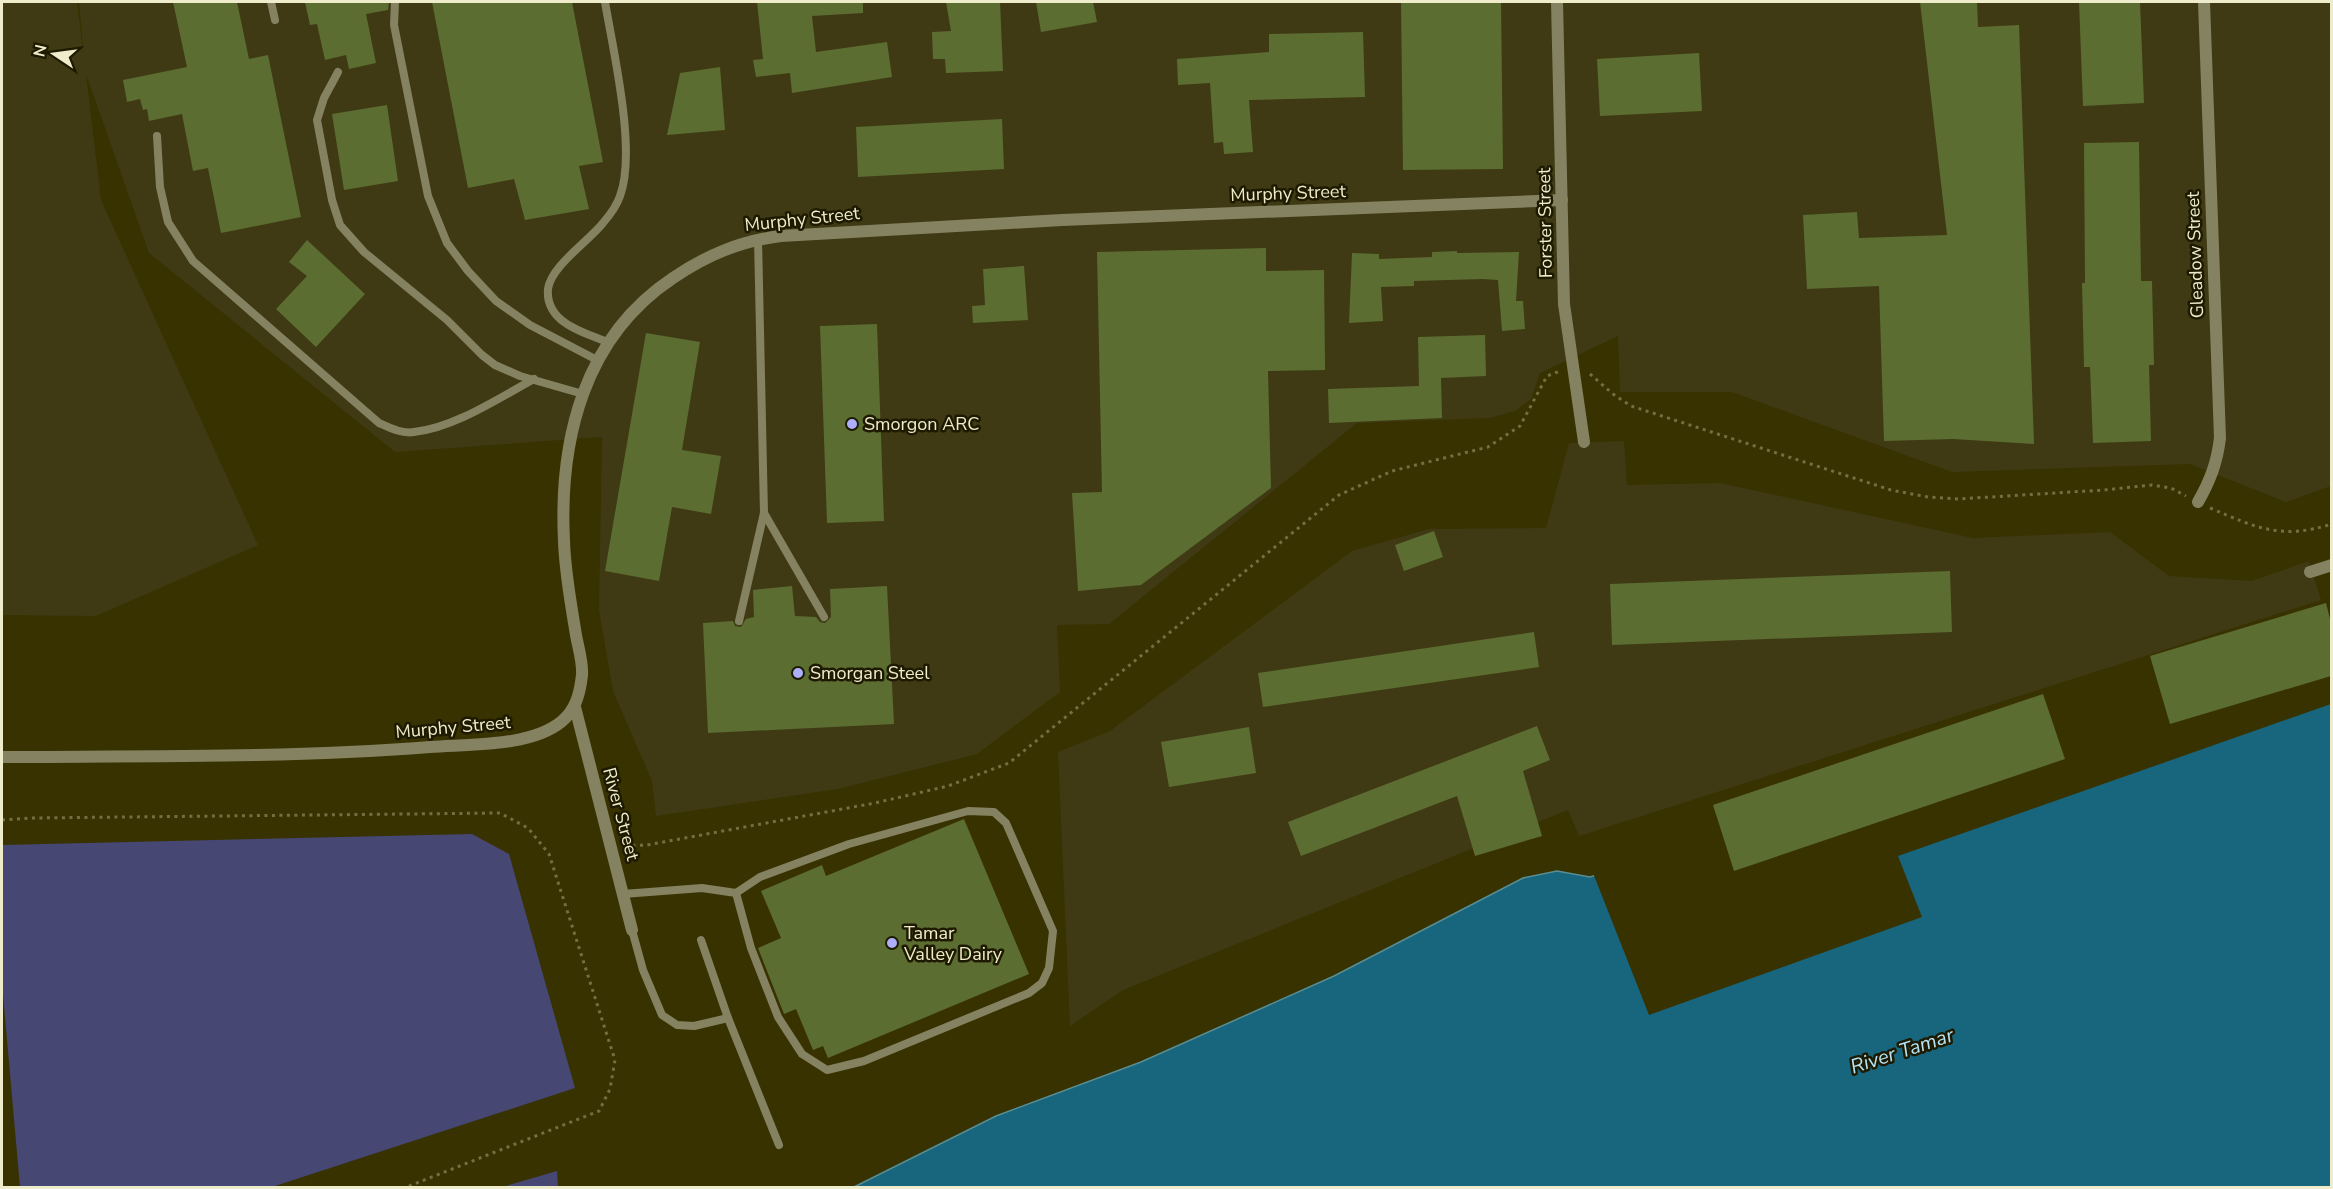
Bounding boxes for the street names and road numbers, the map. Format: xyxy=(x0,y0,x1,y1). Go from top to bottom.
street label: Forster Street xyxy=(1532,167,1558,278)
street label: Murphy Street xyxy=(1230,179,1347,207)
street label: Gleadow Street xyxy=(2181,191,2209,319)
street label: Murphy Street xyxy=(743,201,861,237)
street label: Murphy Street xyxy=(394,710,512,744)
street label: River Street xyxy=(597,765,645,864)

